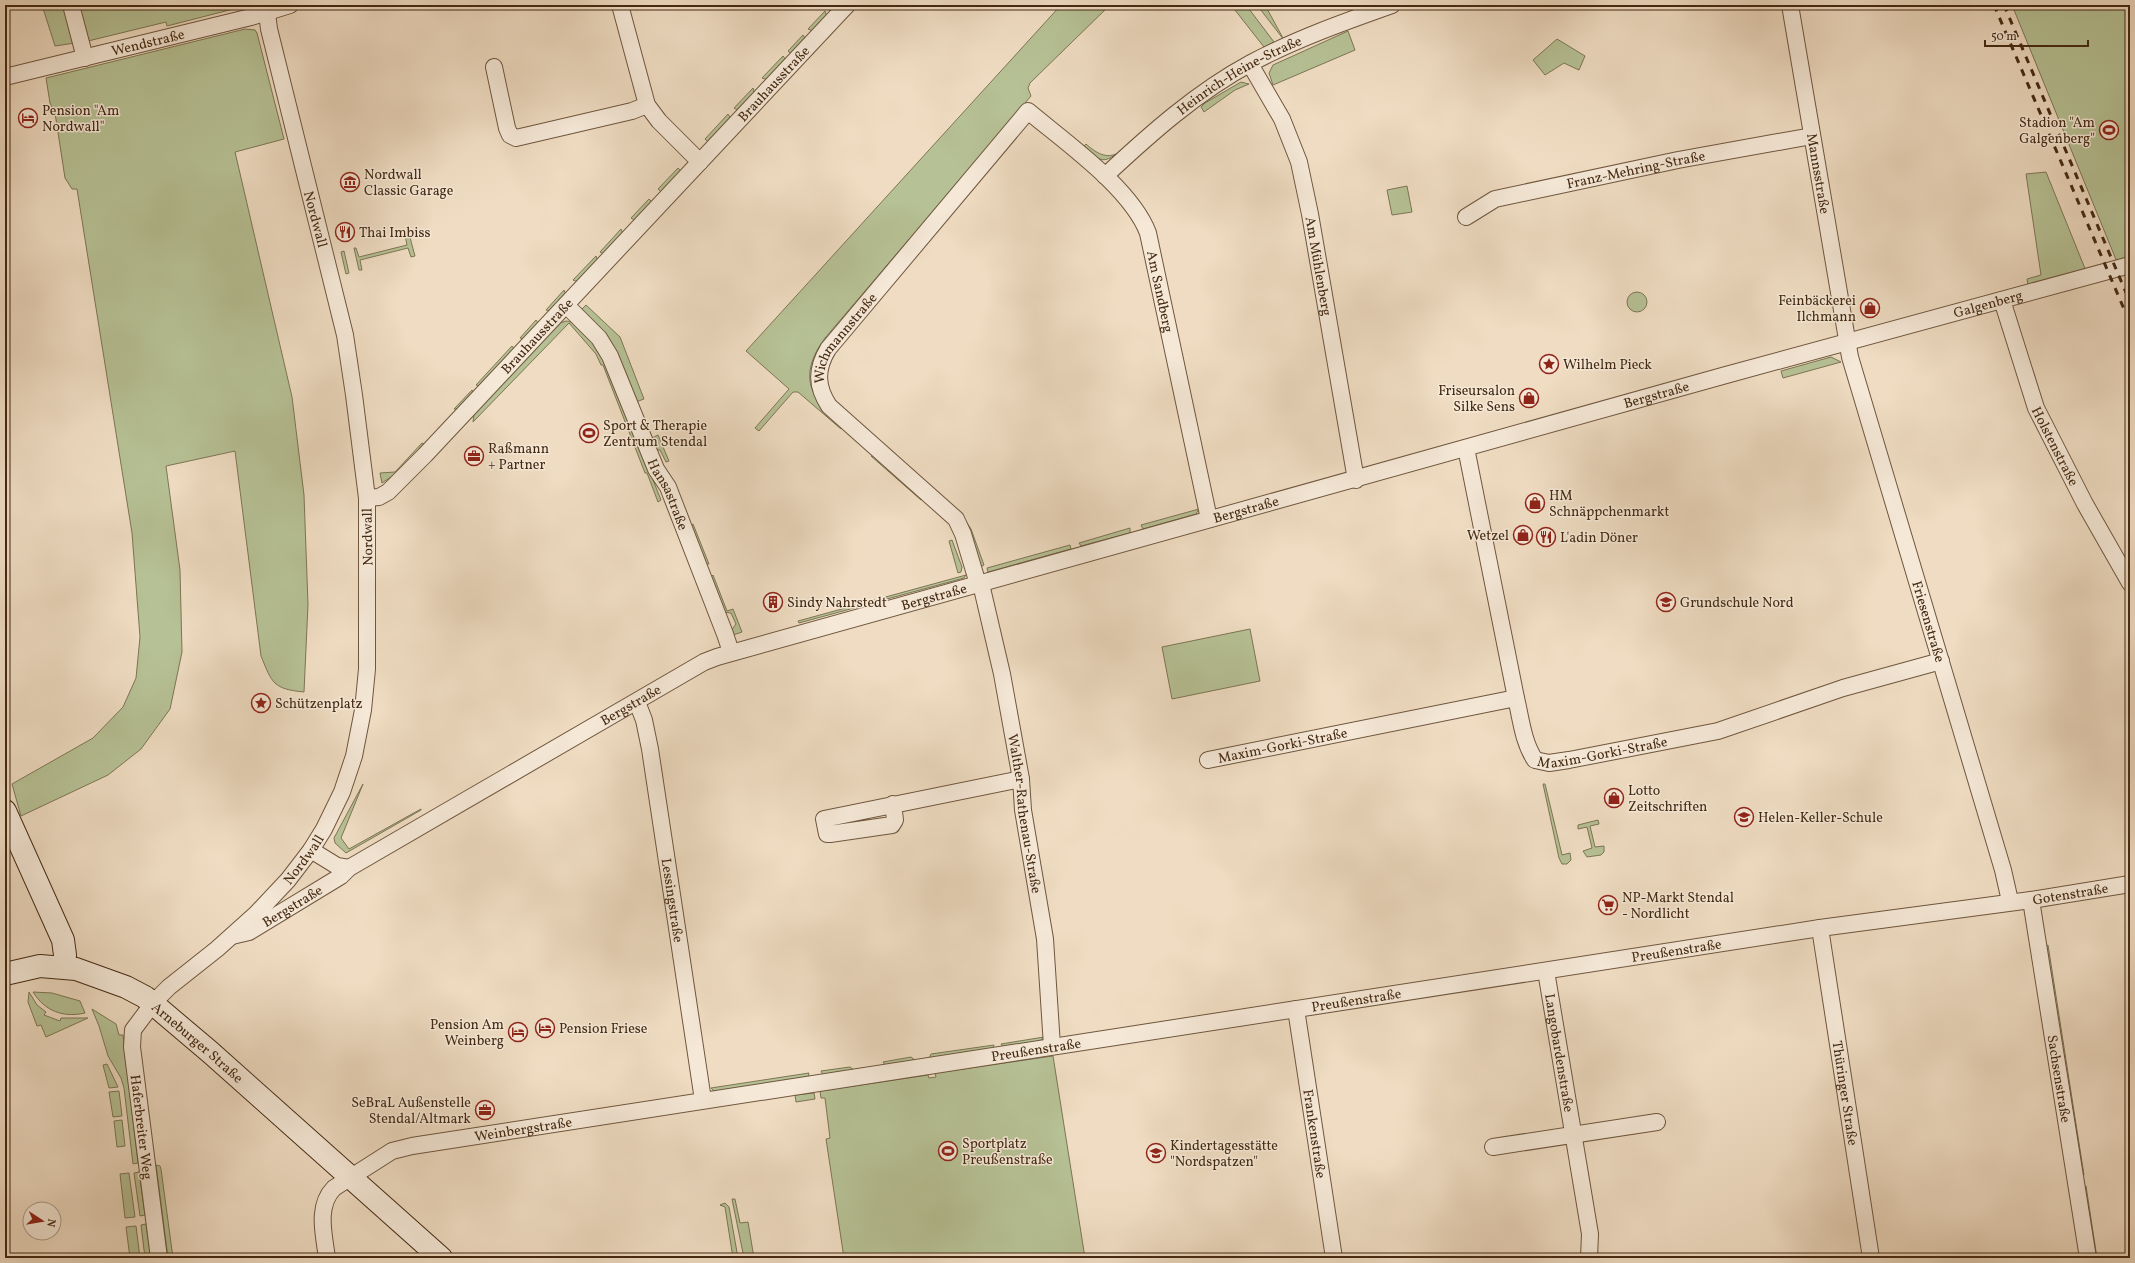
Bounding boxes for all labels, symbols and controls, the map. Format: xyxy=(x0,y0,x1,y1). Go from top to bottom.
scale bar xyxy=(1985,22,2088,48)
street label: Wendstraße xyxy=(110,25,187,62)
text: 50 m xyxy=(1991,29,2017,45)
street label: Heinrich-Heine-Straße xyxy=(1174,32,1305,120)
street label: Brauhausstraße xyxy=(734,42,815,127)
place label: Pension "Am Nordwall" xyxy=(42,102,119,137)
hotel icon: Pension "Am Nordwall" xyxy=(17,107,39,129)
place label: Stadion "Am Galgenberg" xyxy=(2019,114,2095,149)
sports icon: Stadion "Am Galgenberg" xyxy=(2098,119,2120,141)
street label: Mannsstraße xyxy=(1801,132,1834,216)
street label: Franz-Mehring-Straße xyxy=(1565,147,1707,194)
place label: Nordwall Classic Garage xyxy=(364,166,454,201)
museum icon: Nordwall Classic Garage xyxy=(339,171,361,193)
street label: Nordwall xyxy=(298,189,331,250)
street label: Am Mühlenberg xyxy=(1300,215,1335,318)
restaurant icon: Thai Imbiss xyxy=(334,221,356,243)
place label: Thai Imbiss xyxy=(359,224,430,243)
street label: Am Sandberg xyxy=(1141,249,1177,335)
street label: Galgenberg xyxy=(1952,287,2025,324)
street label: Wichmannstraße xyxy=(811,289,882,383)
place label: Feinbäckerei Ilchmann xyxy=(1778,292,1856,327)
street label: Brauhausstraße xyxy=(498,295,578,379)
shop icon: Feinbäckerei Ilchmann xyxy=(1859,297,1881,319)
place icon: Wilhelm Pieck xyxy=(1538,353,1560,375)
place label: Wilhelm Pieck xyxy=(1563,356,1652,375)
street label: Bergstraße xyxy=(1622,378,1692,414)
place label: Friseursalon Silke Sens xyxy=(1438,382,1515,417)
shop icon: Friseursalon Silke Sens xyxy=(1518,387,1540,409)
street label: Holstenstraße xyxy=(2026,404,2082,490)
place label: Sport & Therapie Zentrum Stendal xyxy=(603,417,708,452)
sports icon: Sport & Therapie Zentrum Stendal xyxy=(578,422,600,444)
place label: Raßmann + Partner xyxy=(488,440,549,475)
office icon: Raßmann + Partner xyxy=(463,445,485,467)
street label: Hansastraße xyxy=(642,456,692,534)
place label: HM Schnäppchenmarkt xyxy=(1549,487,1669,522)
street label: Bergstraße xyxy=(1211,492,1282,529)
shop icon: HM Schnäppchenmarkt xyxy=(1524,492,1546,514)
street label: Nordwall xyxy=(358,508,379,566)
shop icon: Wetzel xyxy=(1512,524,1534,546)
restaurant icon: L'adin Döner xyxy=(1535,526,1557,548)
place label: Wetzel xyxy=(1467,527,1509,546)
place label: L'adin Döner xyxy=(1560,529,1638,548)
street label: Friesenstraße xyxy=(1906,579,1949,665)
street label: Bergstraße xyxy=(899,580,970,616)
building icon: Sindy Nahrstedt xyxy=(762,591,784,613)
school or university icon: Grundschule Nord xyxy=(1655,591,1677,613)
place label: Sindy Nahrstedt xyxy=(787,594,887,613)
place label: Grundschule Nord xyxy=(1680,594,1794,613)
street label: Bergstraße xyxy=(597,681,665,731)
place icon: Schützenplatz xyxy=(250,692,272,714)
place label: Schützenplatz xyxy=(275,695,363,714)
street label: Maxim-Gorki-Straße xyxy=(1216,724,1350,769)
street label: Walther-Rathenau-Straße xyxy=(1002,732,1045,896)
street label: Maxim-Gorki-Straße xyxy=(1535,733,1670,774)
place label: Lotto Zeitschriften xyxy=(1628,782,1707,817)
shop icon: Lotto Zeitschriften xyxy=(1603,787,1625,809)
school or university icon: Helen-Keller-Schule xyxy=(1733,806,1755,828)
place label: Helen-Keller-Schule xyxy=(1758,809,1883,828)
street label: Nordwall xyxy=(280,831,329,889)
street label: Lessingstraße xyxy=(656,857,687,944)
street label: Gotenstraße xyxy=(2031,880,2110,911)
street label: Bergstraße xyxy=(259,881,327,933)
place label: NP-Markt Stendal - Nordlicht xyxy=(1622,889,1734,924)
supermarket icon: NP-Markt Stendal - Nordlicht xyxy=(1597,894,1619,916)
street label: Preußenstraße xyxy=(1630,935,1723,968)
street label: Preußenstraße xyxy=(1310,985,1403,1018)
street label: Langobardenstraße xyxy=(1539,992,1578,1114)
street label: Arneburger Straße xyxy=(147,998,247,1088)
place label: Pension Am Weinberg xyxy=(430,1016,504,1051)
hotel icon: Pension Friese xyxy=(534,1017,556,1039)
place label: Pension Friese xyxy=(559,1020,648,1039)
hotel icon: Pension Am Weinberg xyxy=(507,1021,529,1043)
street label: Preußenstraße xyxy=(990,1034,1083,1067)
street label: Sachsenstraße xyxy=(2042,1034,2074,1125)
street label: Thüringer Straße xyxy=(1827,1040,1862,1147)
street label: Haferbreiter Weg xyxy=(125,1074,156,1181)
street label: Frankenstraße xyxy=(1297,1088,1330,1180)
place label: SeBraL Außenstelle Stendal/Altmark xyxy=(351,1094,471,1129)
office icon: SeBraL Außenstelle Stendal/Altmark xyxy=(474,1099,496,1121)
street label: Weinbergstraße xyxy=(473,1113,574,1147)
place label: Sportplatz Preußenstraße xyxy=(962,1135,1053,1170)
place label: Kindertagesstätte "Nordspatzen" xyxy=(1170,1137,1278,1172)
sports icon: Sportplatz Preußenstraße xyxy=(937,1140,959,1162)
school or university icon: Kindertagesstätte "Nordspatzen" xyxy=(1145,1142,1167,1164)
north arrow xyxy=(22,1201,62,1241)
text: N xyxy=(42,1217,58,1228)

